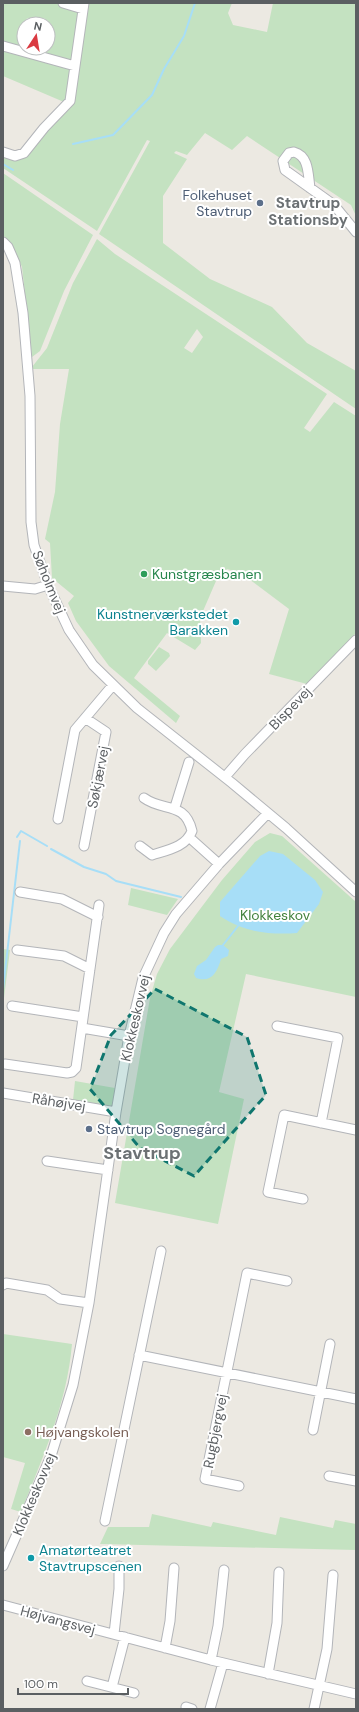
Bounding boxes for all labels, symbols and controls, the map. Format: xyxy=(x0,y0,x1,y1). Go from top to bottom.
north arrow xyxy=(16,16,56,56)
text: N xyxy=(33,19,43,34)
place label: Folkehuset Stavtrup xyxy=(183,186,252,220)
district label: Stavtrup Stationsby xyxy=(268,193,348,230)
marker: Folkehuset Stavtrup xyxy=(255,198,265,208)
street label: Søholmvej xyxy=(28,548,70,616)
place label: Kunstgræsbanen xyxy=(152,565,261,583)
marker: Kunstgræsbanen xyxy=(139,569,149,579)
place label: Kunstnerværkstedet Barakken xyxy=(97,605,228,639)
marker: Kunstnerværkstedet Barakken xyxy=(231,617,241,627)
street label: Bispevej xyxy=(265,682,315,734)
street label: Søkjærvej xyxy=(83,744,113,810)
park label: Klokkeskov xyxy=(240,906,311,924)
street label: Klokkeskovvej xyxy=(116,973,154,1063)
street label: Råhøjvej xyxy=(31,1089,87,1115)
place label: Stavtrup Sognegård xyxy=(97,1120,226,1138)
marker: Stavtrup Sognegård xyxy=(84,1124,94,1134)
district label: Stavtrup xyxy=(103,1141,181,1165)
street label: Rugbjergvej xyxy=(199,1392,231,1470)
place label: Højvangskolen xyxy=(36,1423,129,1441)
marker: Højvangskolen xyxy=(23,1427,33,1437)
street label: Klokkeskovvej xyxy=(8,1450,60,1538)
place label: Amatørteatret Stavtrupscenen xyxy=(39,1541,142,1575)
marker: Amatørteatret Stavtrupscenen xyxy=(26,1553,36,1563)
street label: Højvangsvej xyxy=(19,1601,97,1639)
scale bar xyxy=(18,1670,128,1696)
text: 100 m xyxy=(24,1676,58,1692)

